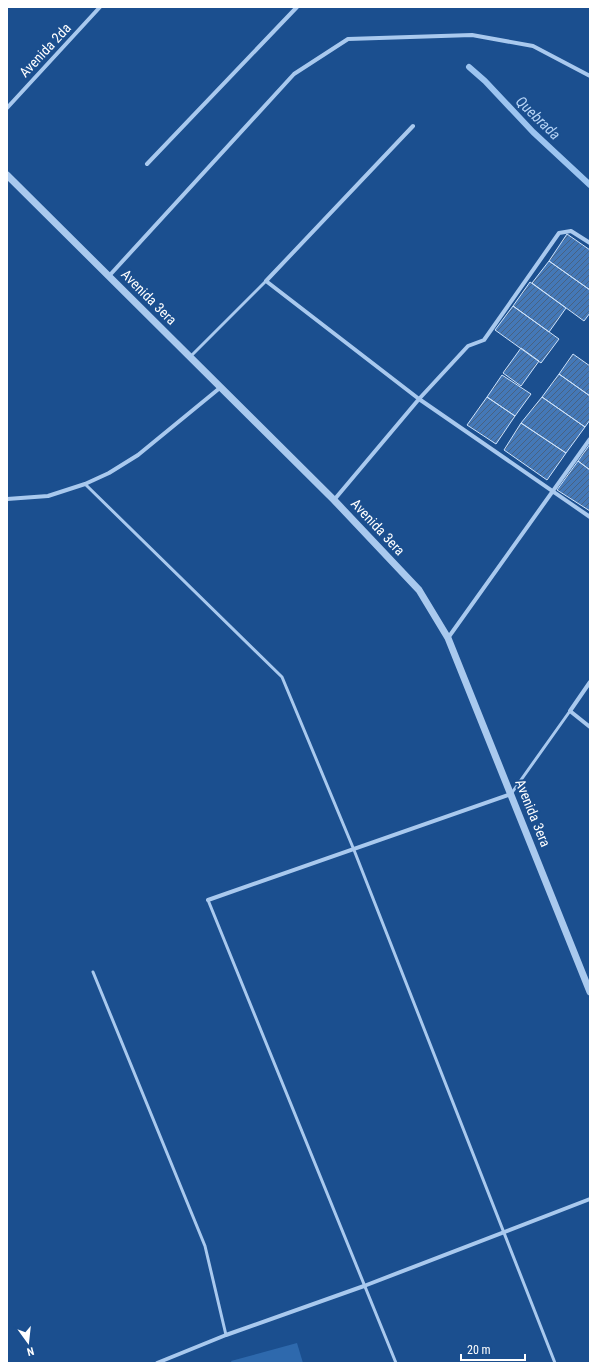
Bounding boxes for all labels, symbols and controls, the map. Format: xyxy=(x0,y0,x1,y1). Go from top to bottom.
street label: Avenida 2da xyxy=(16,20,74,80)
water label: Quebrada xyxy=(512,92,564,144)
street label: Avenida 3era xyxy=(118,266,180,328)
street label: Avenida 3era xyxy=(348,495,408,559)
street label: Avenida 3era xyxy=(512,777,554,849)
north arrow xyxy=(8,1322,48,1362)
scale bar xyxy=(461,1336,525,1362)
text: 20 m xyxy=(467,1343,491,1357)
text: N xyxy=(25,1344,35,1358)

